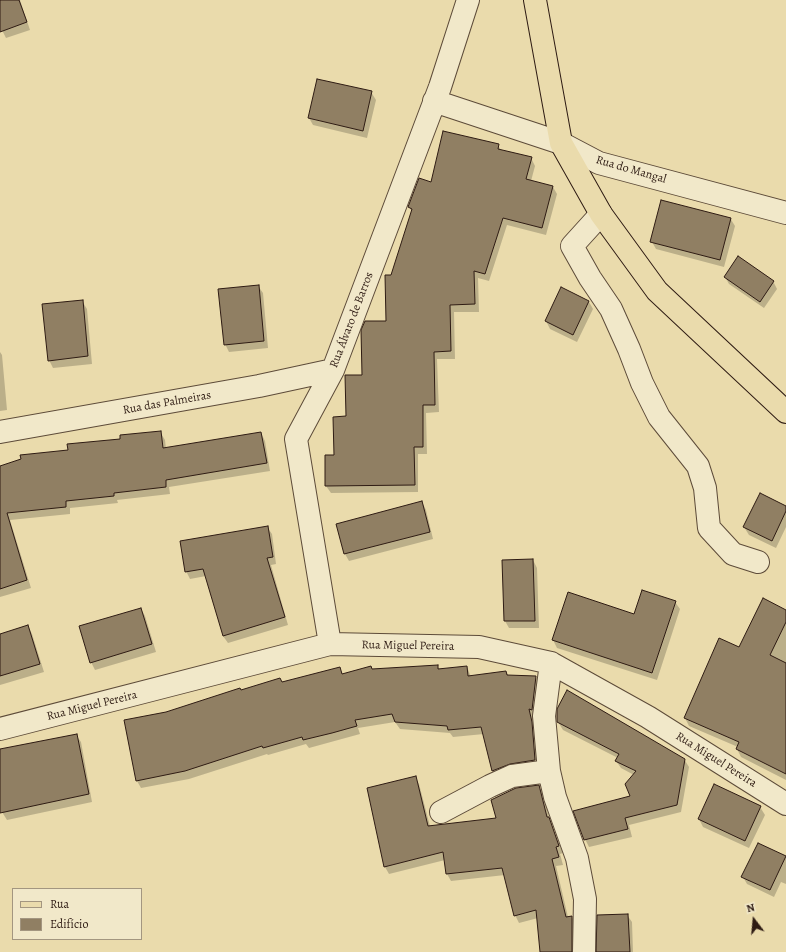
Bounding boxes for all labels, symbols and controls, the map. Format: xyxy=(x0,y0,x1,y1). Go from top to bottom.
street label: Rua do Mangal xyxy=(594,153,668,187)
street label: Rua Álvaro de Barros xyxy=(327,270,377,370)
street label: Rua das Palmeiras xyxy=(122,388,212,418)
street label: Rua Miguel Pereira xyxy=(361,638,455,654)
street label: Rua Miguel Pereira xyxy=(45,688,139,724)
street label: Rua Miguel Pereira xyxy=(673,729,759,791)
legend xyxy=(12,888,142,940)
text: Rua xyxy=(50,896,69,912)
north arrow xyxy=(734,900,774,940)
text: N xyxy=(745,900,756,916)
text: Edifício xyxy=(50,916,88,932)

